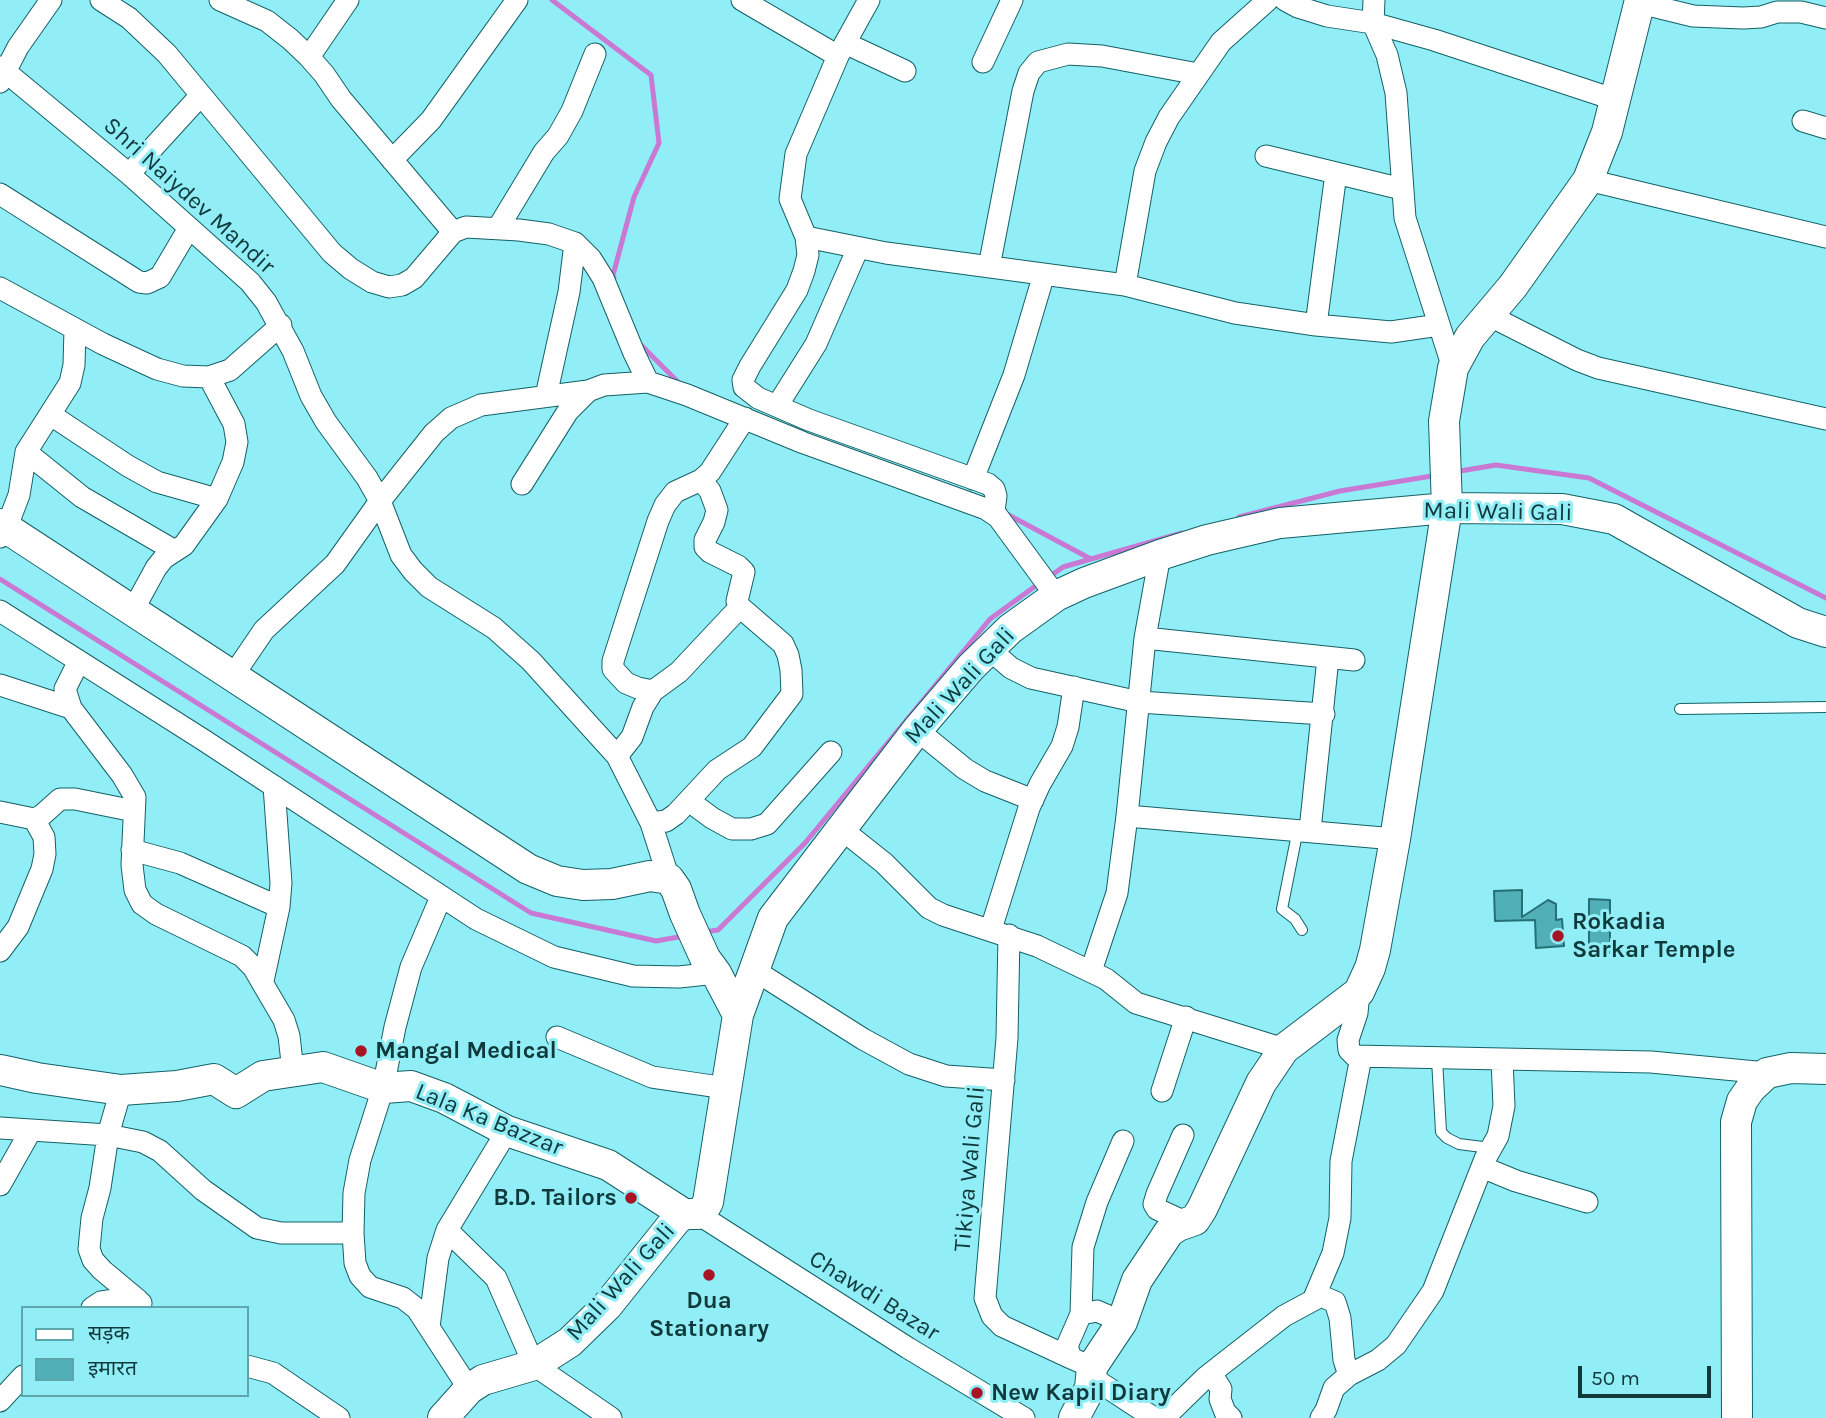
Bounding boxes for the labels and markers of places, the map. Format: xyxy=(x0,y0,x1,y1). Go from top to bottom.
place label: Rokadia Sarkar Temple xyxy=(1572,908,1735,964)
marker: Rokadia Sarkar Temple xyxy=(1550,928,1566,944)
place label: Mangal Medical xyxy=(375,1037,557,1065)
marker: Mangal Medical xyxy=(353,1043,369,1059)
place label: B.D. Tailors xyxy=(493,1184,617,1212)
marker: B.D. Tailors xyxy=(623,1190,639,1206)
marker: Dua Stationary xyxy=(701,1267,717,1283)
place label: Dua Stationary xyxy=(649,1287,769,1343)
place label: New Kapil Diary xyxy=(991,1379,1171,1407)
marker: New Kapil Diary xyxy=(969,1385,985,1401)

